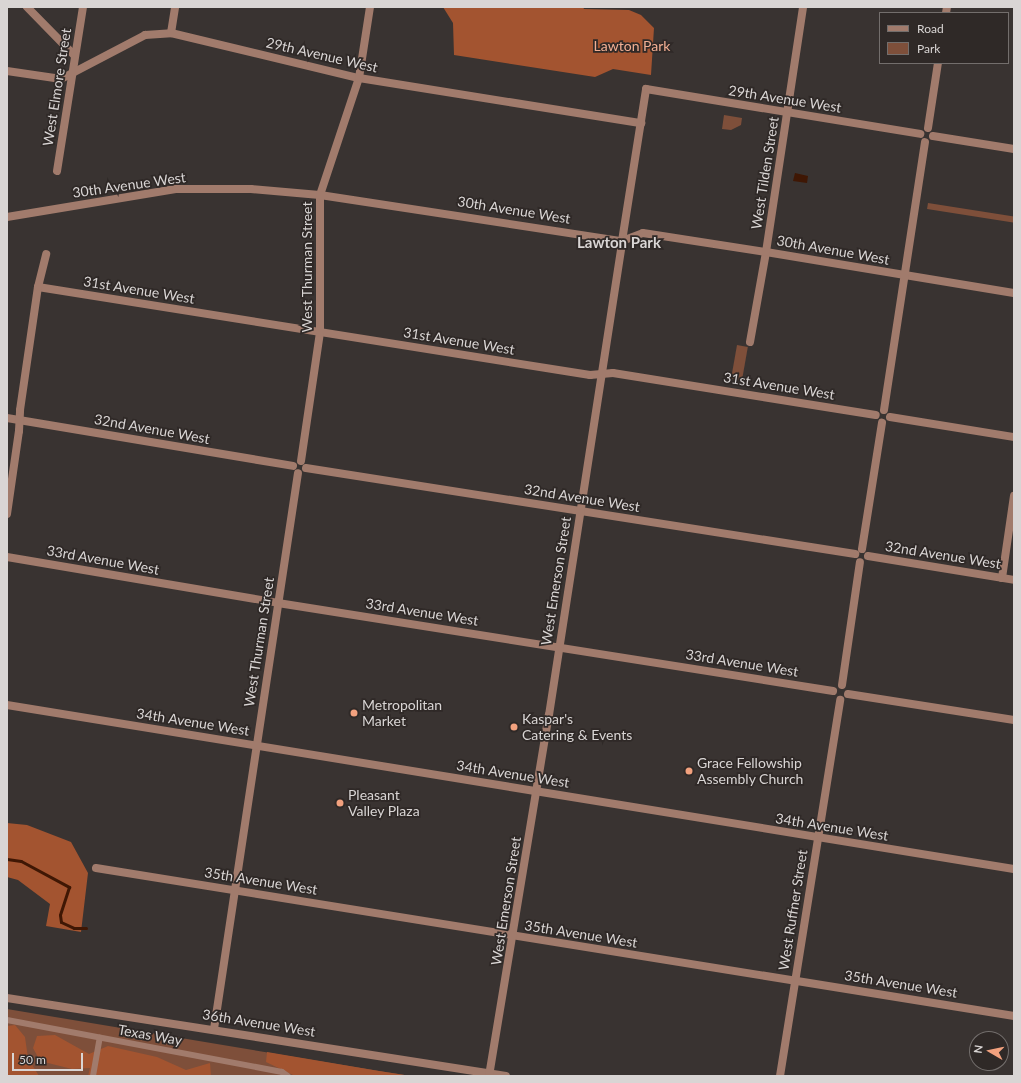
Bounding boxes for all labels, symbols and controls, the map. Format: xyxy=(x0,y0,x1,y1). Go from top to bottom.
legend xyxy=(879,12,1009,64)
text: Road xyxy=(917,21,944,36)
street label: West Elmore Street xyxy=(39,27,75,147)
street label: 29th Avenue West xyxy=(264,34,380,76)
park label: Lawton Park xyxy=(594,38,670,54)
text: Park xyxy=(917,41,940,56)
street label: 29th Avenue West xyxy=(727,82,843,116)
street label: West Tilden Street xyxy=(748,115,782,231)
street label: 30th Avenue West xyxy=(71,169,187,201)
street label: 30th Avenue West xyxy=(456,193,572,227)
street label: West Thurman Street xyxy=(299,201,315,333)
street label: 30th Avenue West xyxy=(775,232,891,268)
district label: Lawton Park xyxy=(577,234,661,252)
street label: 31st Avenue West xyxy=(82,273,196,307)
street label: 31st Avenue West xyxy=(402,324,516,358)
street label: 31st Avenue West xyxy=(722,369,836,403)
street label: 32nd Avenue West xyxy=(93,411,211,447)
street label: 32nd Avenue West xyxy=(523,481,641,515)
street label: West Emerson Street xyxy=(538,516,574,646)
street label: 32nd Avenue West xyxy=(884,538,1002,572)
street label: 33rd Avenue West xyxy=(45,542,161,578)
street label: West Thurman Street xyxy=(240,576,278,708)
street label: 33rd Avenue West xyxy=(364,595,480,629)
street label: 33rd Avenue West xyxy=(684,646,800,680)
place label: Metropolitan Market xyxy=(362,697,442,730)
street label: 34th Avenue West xyxy=(135,705,251,739)
marker: Metropolitan Market xyxy=(349,708,359,718)
place label: Kaspar's Catering & Events xyxy=(522,711,632,744)
marker: Kaspar's Catering & Events xyxy=(509,722,519,732)
place label: Grace Fellowship Assembly Church xyxy=(697,755,804,788)
street label: 34th Avenue West xyxy=(455,757,571,791)
marker: Grace Fellowship Assembly Church xyxy=(684,766,694,776)
place label: Pleasant Valley Plaza xyxy=(348,787,420,820)
marker: Pleasant Valley Plaza xyxy=(335,798,345,808)
street label: 34th Avenue West xyxy=(774,810,890,844)
street label: West Emerson Street xyxy=(488,836,524,966)
street label: West Ruffner Street xyxy=(775,848,811,972)
street label: 35th Avenue West xyxy=(203,864,319,898)
street label: 35th Avenue West xyxy=(523,917,639,951)
street label: 35th Avenue West xyxy=(843,967,959,1001)
street label: 36th Avenue West xyxy=(201,1006,317,1040)
street label: Texas Way xyxy=(116,1021,184,1049)
north arrow xyxy=(969,1031,1009,1071)
text: N xyxy=(971,1044,985,1054)
scale bar xyxy=(14,1045,85,1071)
text: 50 m xyxy=(19,1052,46,1067)

